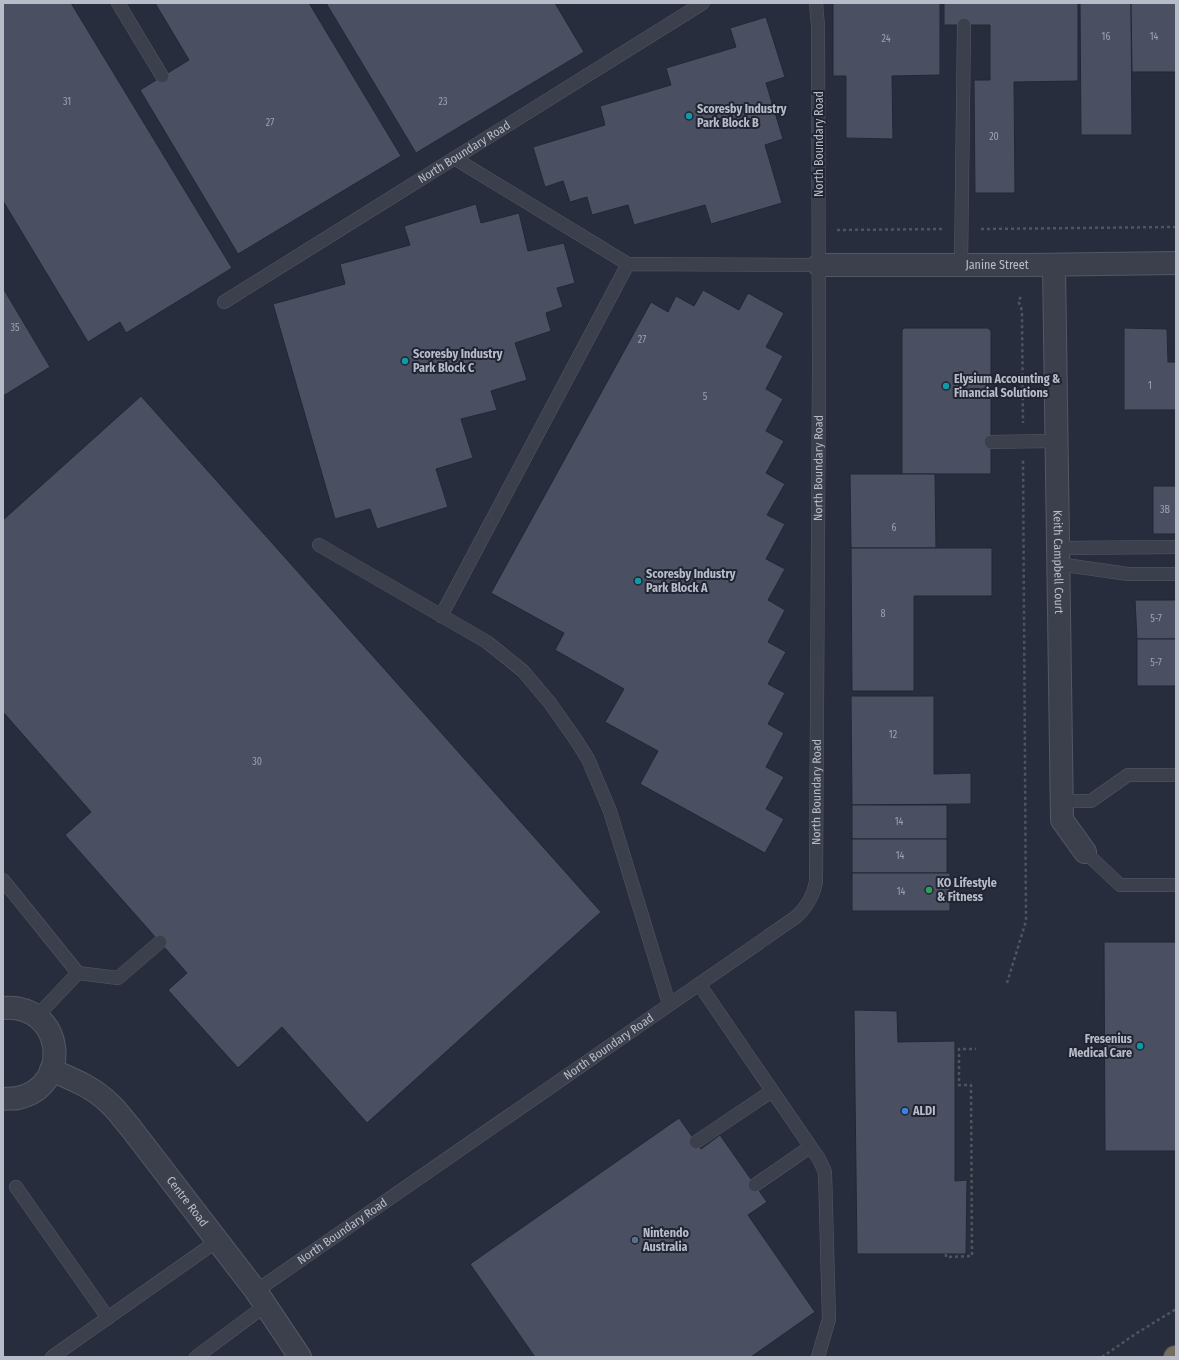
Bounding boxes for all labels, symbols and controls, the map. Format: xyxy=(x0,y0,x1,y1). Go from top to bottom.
house number: 16 xyxy=(1102,31,1110,43)
house number: 14 xyxy=(1150,31,1159,43)
house number: 24 xyxy=(881,33,891,45)
street label: North Boundary Road xyxy=(812,91,826,197)
house number: 31 xyxy=(63,96,71,108)
house number: 23 xyxy=(439,96,448,108)
place label: Scoresby Industry Park Block B xyxy=(697,102,787,130)
marker: Scoresby Industry Park Block B xyxy=(684,111,694,121)
house number: 27 xyxy=(266,117,274,129)
street label: North Boundary Road xyxy=(415,118,513,186)
house number: 20 xyxy=(989,131,999,143)
street label: Janine Street xyxy=(965,258,1029,272)
house number: 35 xyxy=(10,322,20,334)
house number: 27 xyxy=(638,334,646,346)
place label: Scoresby Industry Park Block C xyxy=(413,347,503,375)
marker: Scoresby Industry Park Block C xyxy=(400,356,410,366)
place label: Elysium Accounting & Financial Solutions xyxy=(954,372,1061,400)
house number: 1 xyxy=(1148,380,1152,392)
marker: Elysium Accounting & Financial Solutions xyxy=(941,381,951,391)
house number: 5 xyxy=(703,391,708,403)
street label: North Boundary Road xyxy=(811,415,826,521)
house number: 3B xyxy=(1160,504,1171,516)
street label: Keith Campbell Court xyxy=(1051,510,1066,614)
house number: 6 xyxy=(892,522,897,534)
place label: Scoresby Industry Park Block A xyxy=(646,567,736,595)
marker: Scoresby Industry Park Block A xyxy=(633,576,643,586)
house number: 8 xyxy=(881,608,886,620)
house number: 5-7 xyxy=(1150,613,1162,625)
house number: 5-7 xyxy=(1150,657,1162,669)
house number: 12 xyxy=(889,729,898,741)
street label: North Boundary Road xyxy=(809,739,824,845)
house number: 30 xyxy=(252,756,262,768)
house number: 14 xyxy=(895,816,904,828)
house number: 14 xyxy=(896,850,905,862)
place label: KO Lifestyle & Fitness xyxy=(937,876,997,904)
marker: KO Lifestyle & Fitness xyxy=(924,885,934,895)
house number: 14 xyxy=(897,886,906,898)
street label: North Boundary Road xyxy=(561,1011,656,1083)
place label: Fresenius Medical Care xyxy=(1069,1032,1133,1060)
marker: Fresenius Medical Care xyxy=(1135,1041,1145,1051)
place label: ALDI xyxy=(912,1104,935,1118)
marker: ALDI xyxy=(900,1106,910,1116)
street label: Centre Road xyxy=(164,1174,211,1229)
street label: North Boundary Road xyxy=(295,1195,390,1267)
place label: Nintendo Australia xyxy=(642,1226,690,1254)
marker: Nintendo Australia xyxy=(630,1235,640,1245)

